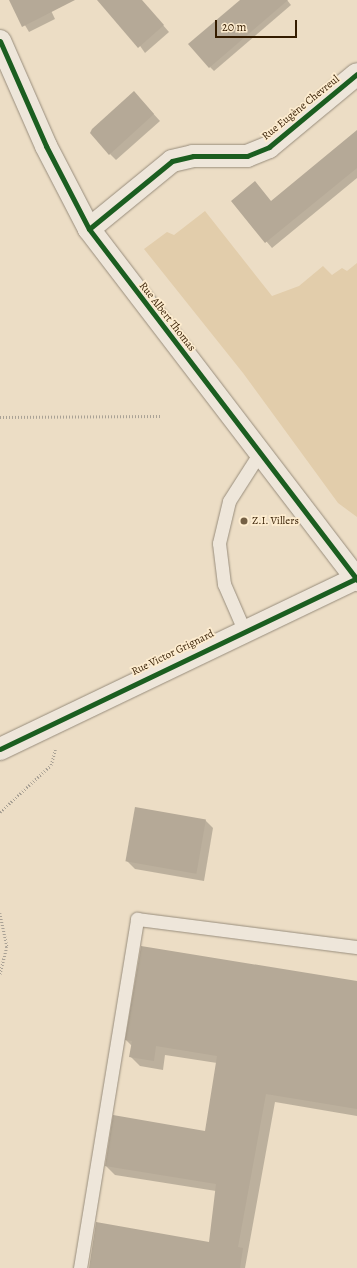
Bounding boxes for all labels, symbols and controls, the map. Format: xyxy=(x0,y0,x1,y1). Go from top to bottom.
scale bar xyxy=(217,12,299,38)
text: 20 m xyxy=(222,19,246,35)
street label: Rue Eugène Chevreul xyxy=(260,73,342,143)
street label: Rue Albert Thomas xyxy=(136,280,198,354)
place label: Z.I. Villers xyxy=(252,514,299,528)
marker: Z.I. Villers xyxy=(239,516,249,526)
street label: Rue Victor Grignard xyxy=(130,627,216,679)

